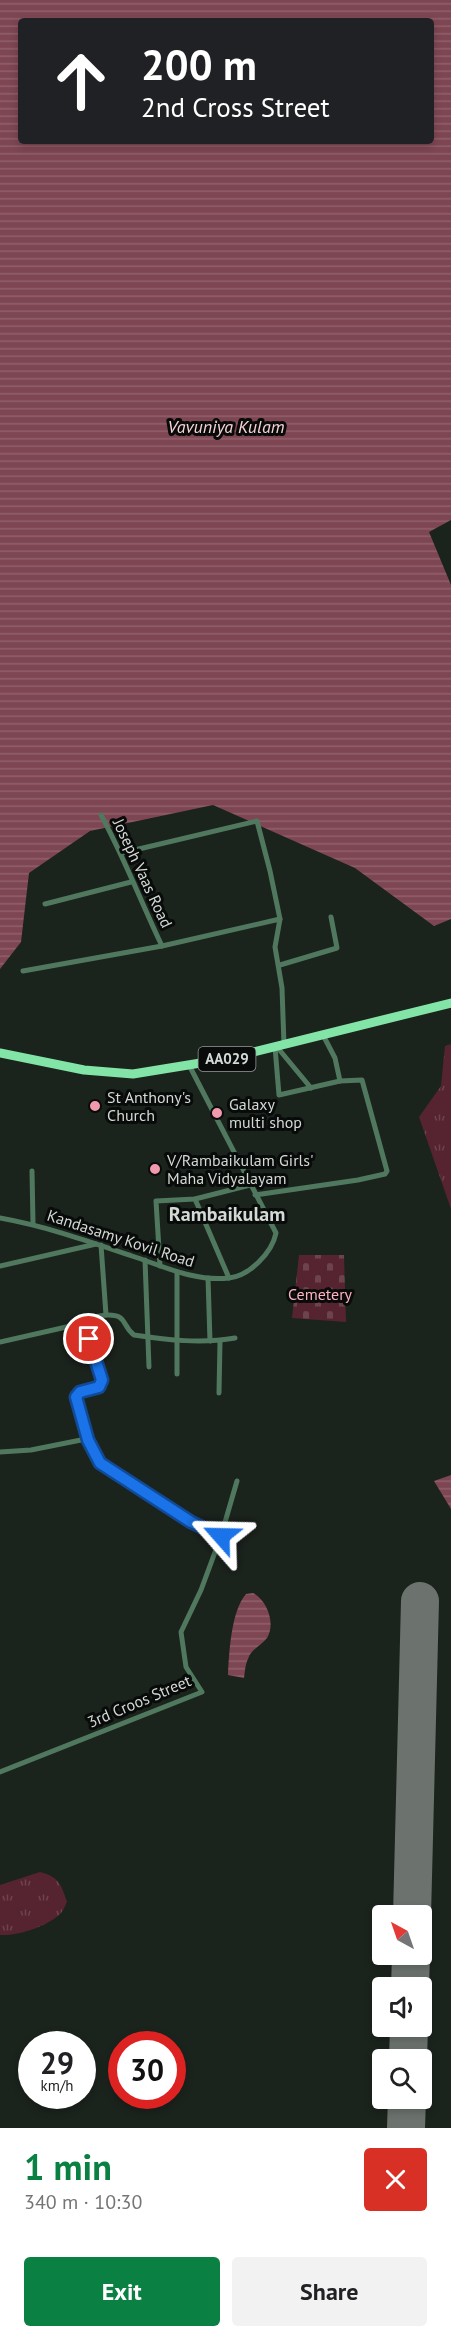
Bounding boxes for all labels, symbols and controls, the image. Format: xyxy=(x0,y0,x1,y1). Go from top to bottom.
text: 200 m xyxy=(141,37,257,92)
icon: ahead xyxy=(42,42,120,120)
text: 2nd Cross Street xyxy=(141,90,330,124)
water label: Vavuniya Kulam xyxy=(168,415,285,438)
street label: Joseph Vaas Road xyxy=(109,814,177,931)
road number: AA029 xyxy=(198,1047,256,1071)
place label: St Anthony's Church xyxy=(107,1087,191,1125)
place label: Galaxy multi shop xyxy=(229,1094,302,1132)
marker: St Anthony's Church xyxy=(88,1099,102,1113)
marker: Galaxy multi shop xyxy=(210,1106,224,1120)
place label: V/Rambaikulam Girls' Maha Vidyalayam xyxy=(166,1150,313,1188)
marker: V/Rambaikulam Girls' Maha Vidyalayam xyxy=(148,1162,162,1176)
district label: Rambaikulam xyxy=(169,1201,285,1227)
street label: Kandasamy Kovil Road xyxy=(45,1205,197,1271)
park label: Cemetery xyxy=(288,1284,353,1304)
pin xyxy=(63,1313,114,1364)
icon: arrive xyxy=(72,1322,105,1355)
position arrow xyxy=(189,1504,253,1568)
street label: 3rd Croos Street xyxy=(84,1670,194,1732)
north arrow xyxy=(372,1905,432,1965)
map controls xyxy=(372,1905,432,2109)
button: sound xyxy=(372,1977,432,2037)
speed limit sign: 30 xyxy=(108,2031,186,2109)
text: 29 xyxy=(40,2043,74,2082)
button: search xyxy=(372,2049,432,2109)
text: km/h xyxy=(41,2076,73,2095)
text: 1 min xyxy=(24,2143,112,2190)
button: close xyxy=(364,2148,427,2211)
text: 340 m · 10:30 xyxy=(24,2189,142,2215)
button: Exit xyxy=(24,2257,220,2326)
button: Share xyxy=(232,2257,427,2326)

